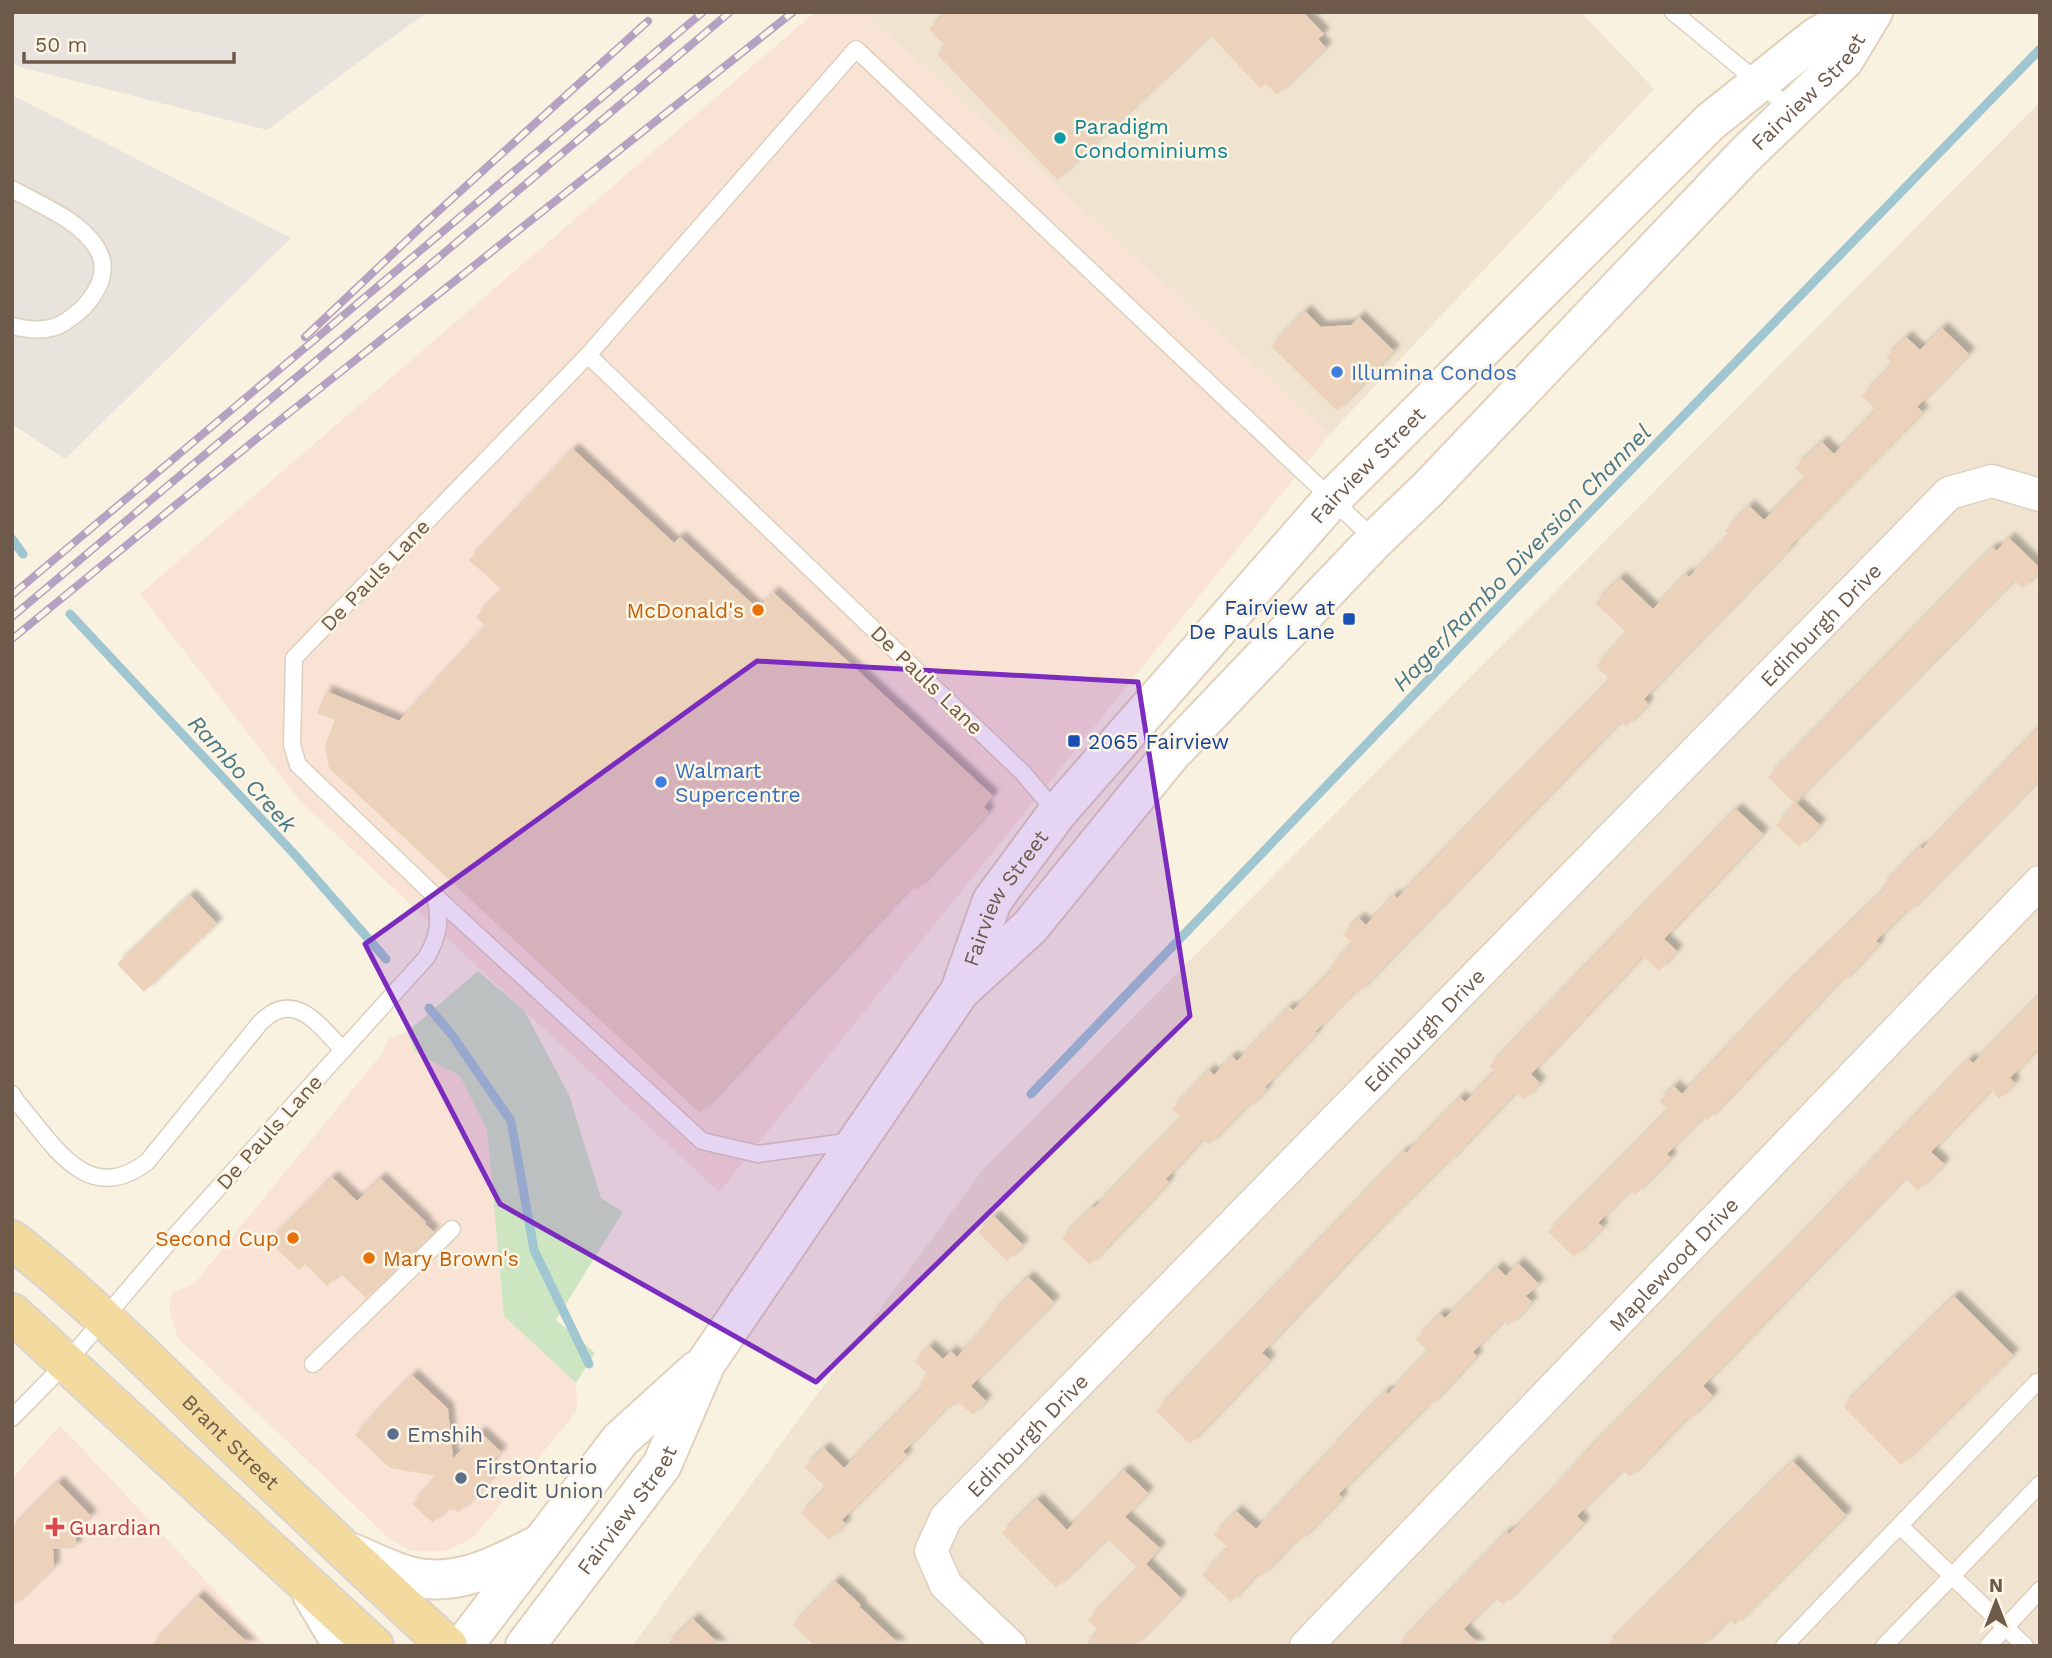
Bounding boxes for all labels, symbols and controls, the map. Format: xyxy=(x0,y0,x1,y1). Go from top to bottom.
scale bar xyxy=(24,21,234,65)
street label: Fairview Street xyxy=(1746,28,1870,155)
text: 50 m xyxy=(35,32,87,57)
place label: Paradigm Condominiums xyxy=(1074,114,1228,163)
marker: Paradigm Condominiums xyxy=(1052,130,1068,146)
place label: Illumina Condos xyxy=(1351,360,1517,385)
marker: Illumina Condos xyxy=(1329,364,1345,380)
street label: Fairview Street xyxy=(1304,401,1430,528)
water label: Hager/Rambo Diversion Channel xyxy=(1387,419,1657,697)
street label: De Pauls Lane xyxy=(315,514,435,636)
street label: Edinburgh Drive xyxy=(1755,558,1886,691)
place label: Fairview at De Pauls Lane xyxy=(1189,595,1335,644)
place label: McDonald's xyxy=(627,598,744,623)
marker: McDonald's xyxy=(750,602,766,618)
marker: Fairview at De Pauls Lane xyxy=(1341,611,1357,627)
street label: De Pauls Lane xyxy=(866,620,988,740)
water label: Rambo Creek xyxy=(182,710,303,839)
place label: 2065 Fairview xyxy=(1088,729,1229,754)
marker: 2065 Fairview xyxy=(1066,733,1082,749)
place label: Walmart Supercentre xyxy=(675,758,801,807)
marker: Walmart Supercentre xyxy=(653,774,669,790)
street label: Fairview Street xyxy=(957,825,1053,969)
street label: Edinburgh Drive xyxy=(1358,963,1490,1097)
street label: De Pauls Lane xyxy=(211,1069,327,1195)
street label: Maplewood Drive xyxy=(1603,1192,1743,1336)
place label: Second Cup xyxy=(155,1226,279,1251)
marker: Second Cup xyxy=(285,1230,301,1246)
place label: Mary Brown's xyxy=(383,1246,519,1271)
marker: Mary Brown's xyxy=(361,1250,377,1266)
street label: Edinburgh Drive xyxy=(961,1368,1093,1502)
street label: Brant Street xyxy=(177,1389,285,1495)
place label: Emshih xyxy=(407,1422,483,1447)
marker: Emshih xyxy=(385,1426,401,1442)
street label: Fairview Street xyxy=(571,1442,681,1579)
place label: FirstOntario Credit Union xyxy=(475,1454,603,1503)
marker: FirstOntario Credit Union xyxy=(453,1470,469,1486)
place label: Guardian xyxy=(69,1515,161,1540)
marker: Guardian xyxy=(47,1519,63,1535)
north arrow xyxy=(1961,1567,2031,1637)
text: N xyxy=(1989,1574,2003,1597)

